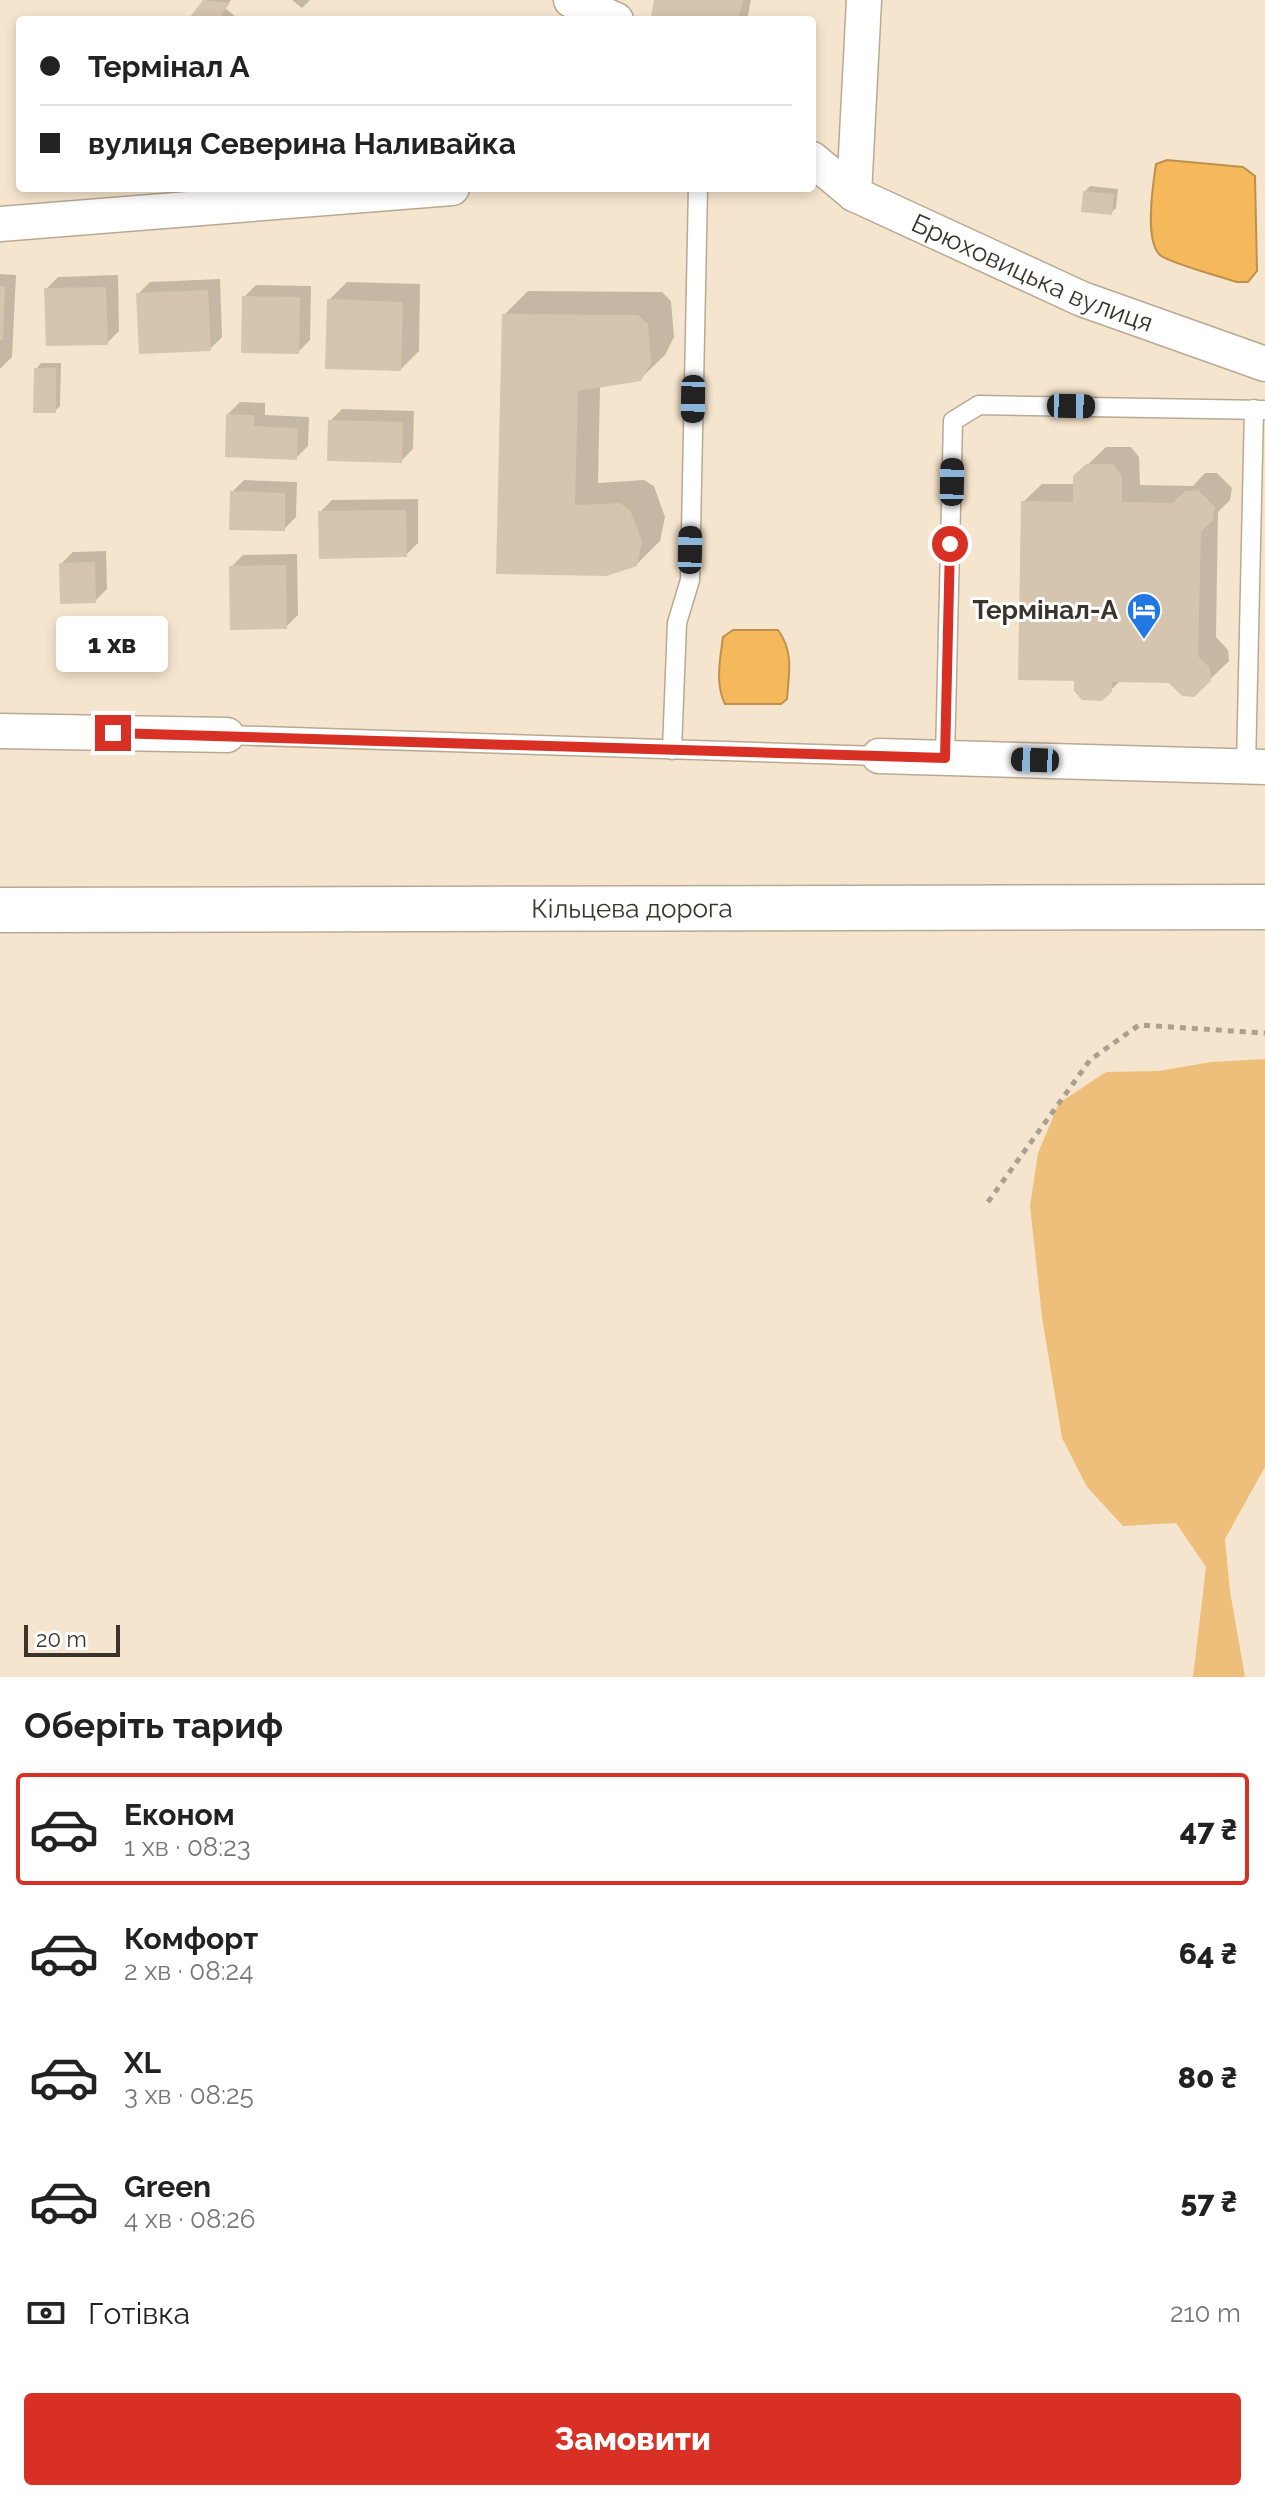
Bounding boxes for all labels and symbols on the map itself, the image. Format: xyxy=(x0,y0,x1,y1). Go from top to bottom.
street label: Брюховицька вулиця xyxy=(907,208,1157,338)
car xyxy=(681,375,705,423)
car xyxy=(1047,394,1095,418)
car xyxy=(940,458,964,506)
car xyxy=(678,526,702,574)
route start xyxy=(932,526,968,562)
hotel icon: Термінал-А xyxy=(1125,591,1163,641)
place label: Термінал-А xyxy=(972,595,1119,625)
callout: 1 хв xyxy=(57,617,169,673)
route end xyxy=(95,715,131,751)
car xyxy=(1011,747,1059,773)
street label: Кільцева дорога xyxy=(531,893,733,924)
scale bar xyxy=(24,1621,120,1657)

